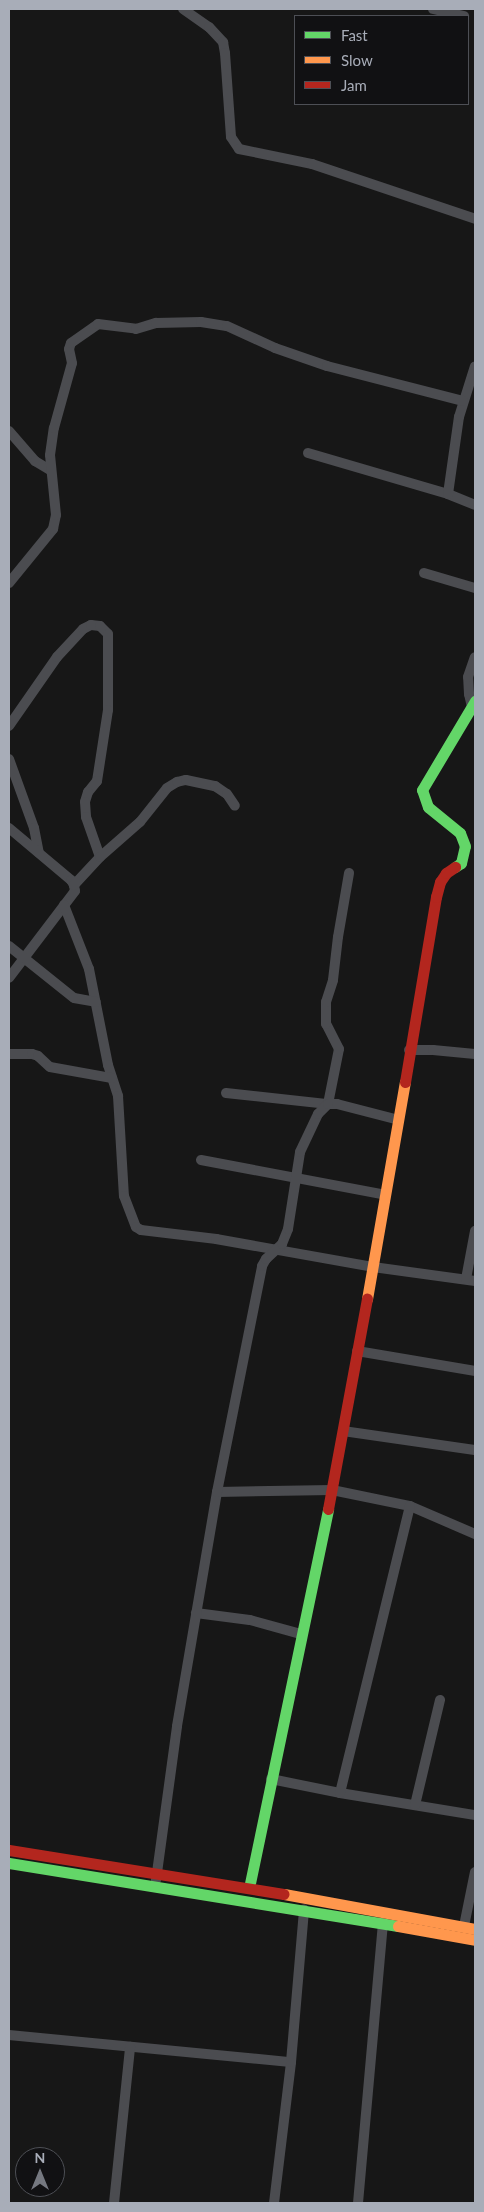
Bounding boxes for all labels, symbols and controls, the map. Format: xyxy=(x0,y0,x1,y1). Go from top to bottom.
legend xyxy=(294,15,469,105)
text: Fast xyxy=(341,26,368,44)
text: Slow xyxy=(341,51,373,69)
text: Jam xyxy=(341,76,367,94)
north arrow xyxy=(15,2147,65,2197)
text: N xyxy=(35,2149,45,2166)

